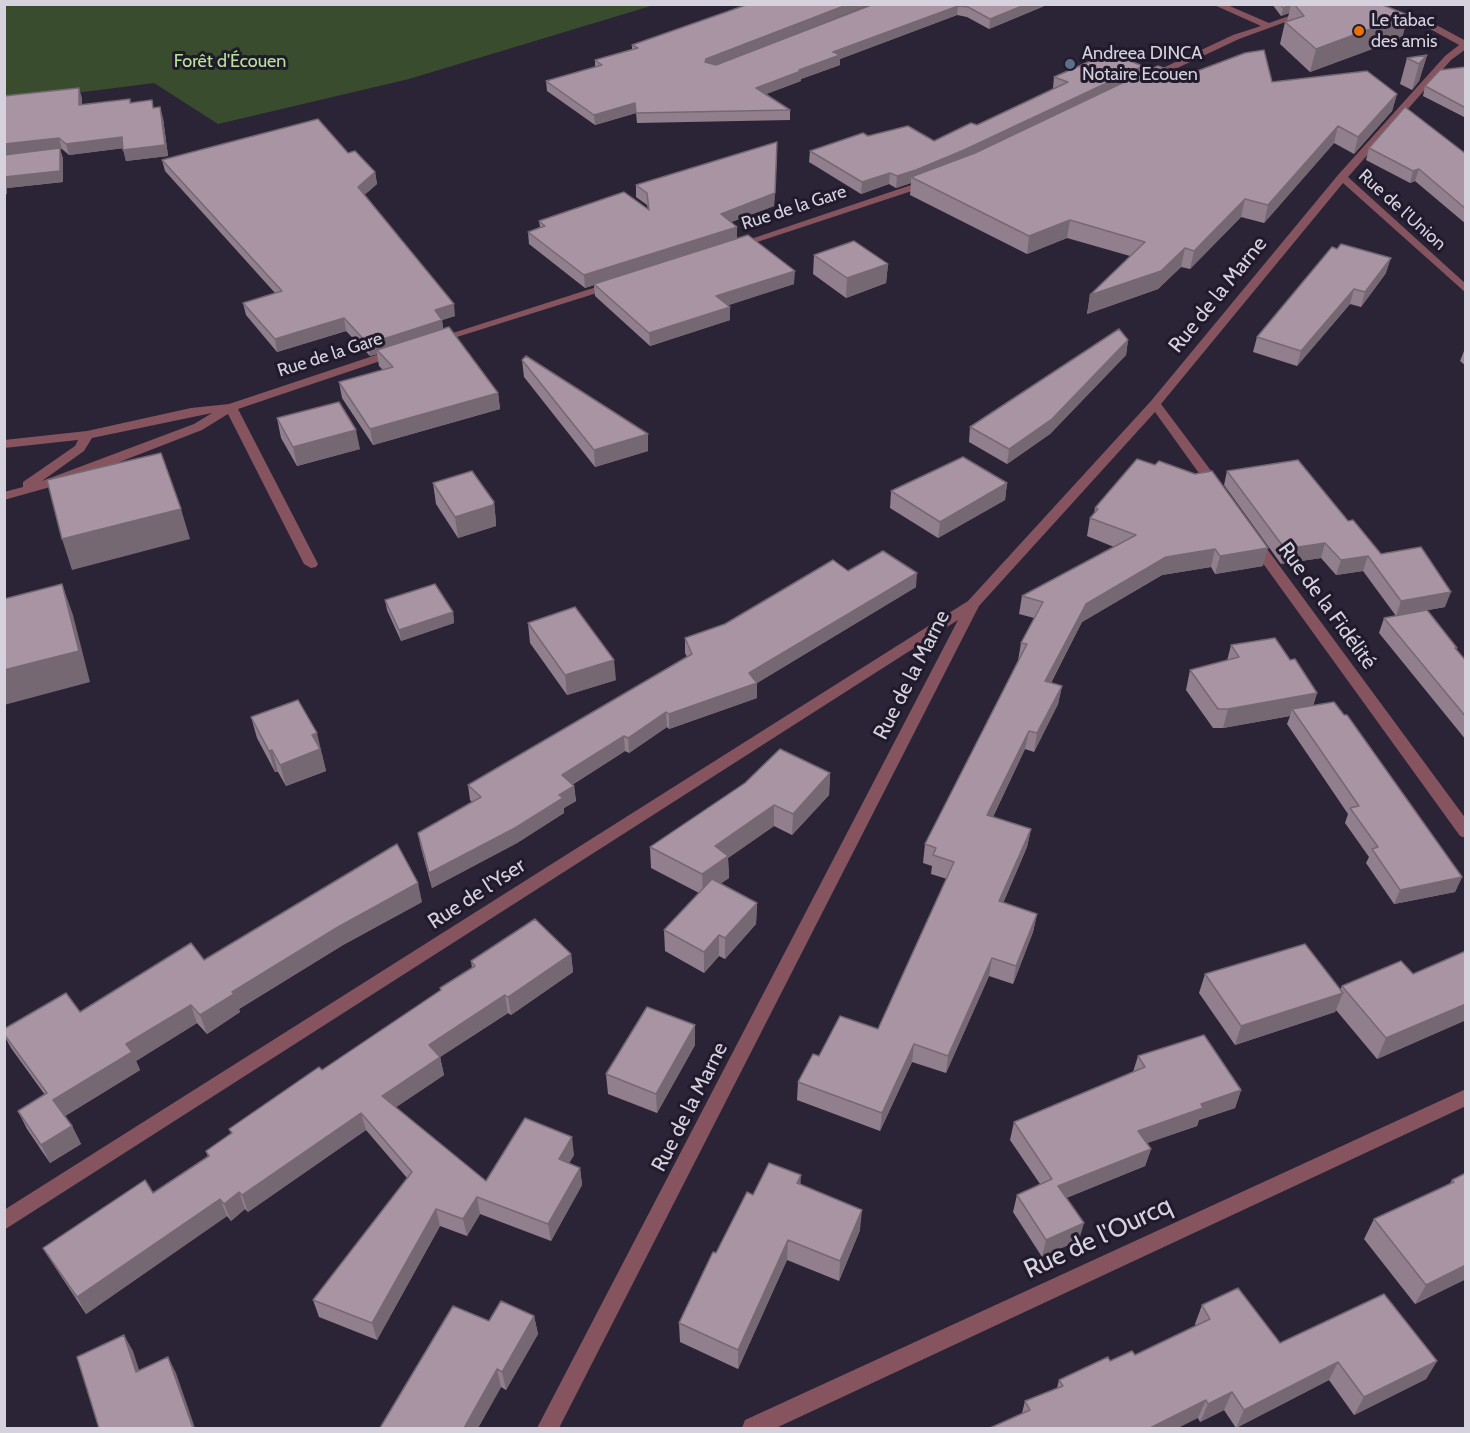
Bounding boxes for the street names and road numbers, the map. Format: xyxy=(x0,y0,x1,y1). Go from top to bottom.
street label: Rue de l'Union xyxy=(1354,165,1450,255)
street label: Rue de la Gare xyxy=(739,181,849,235)
street label: Rue de la Marne xyxy=(1164,232,1272,358)
street label: Rue de la Gare xyxy=(275,328,385,382)
street label: Rue de la Fidélité xyxy=(1273,538,1381,674)
street label: Rue de la Marne xyxy=(869,606,955,744)
street label: Rue de l'Yser xyxy=(424,853,530,935)
street label: Rue de la Marne xyxy=(647,1038,733,1176)
street label: Rue de l'Ourcq xyxy=(1019,1190,1177,1286)

